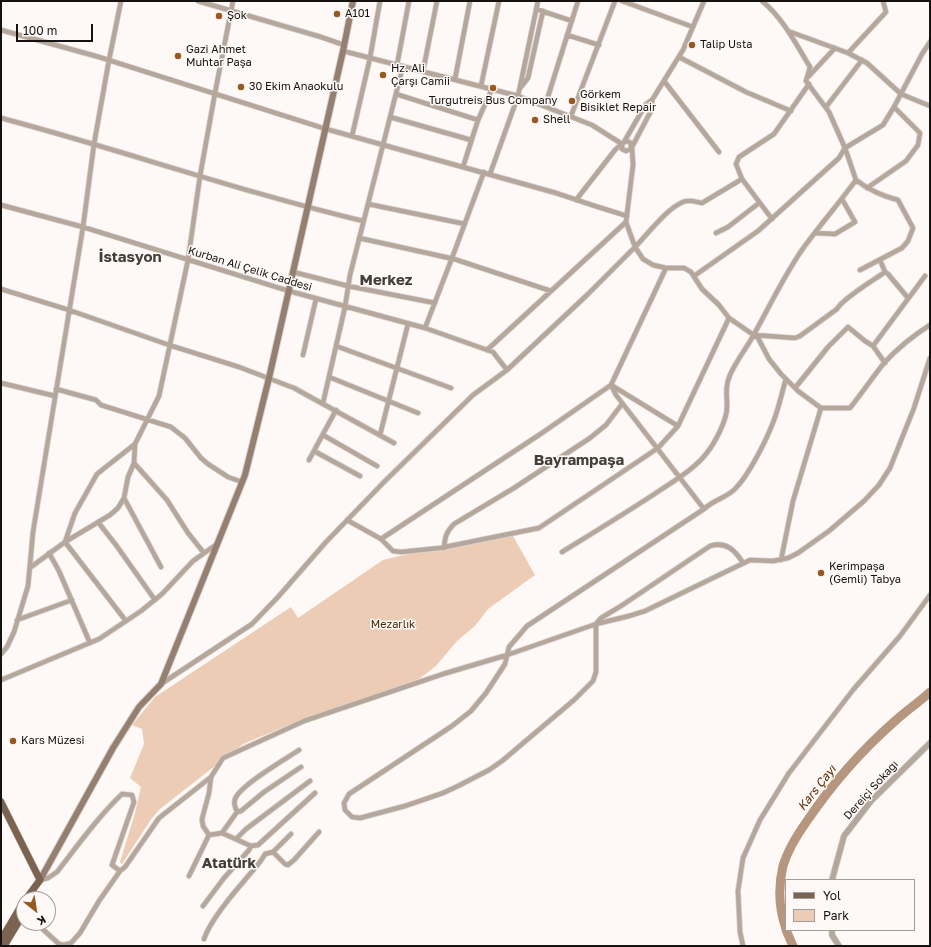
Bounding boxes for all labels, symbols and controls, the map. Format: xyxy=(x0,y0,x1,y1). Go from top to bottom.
place label: A101 xyxy=(345,7,370,21)
place label: Şok xyxy=(227,9,247,23)
marker: A101 xyxy=(332,9,342,19)
marker: Şok xyxy=(214,11,224,21)
scale bar xyxy=(18,16,95,42)
text: 100 m xyxy=(23,23,57,38)
place label: Talip Usta xyxy=(700,38,753,52)
marker: Talip Usta xyxy=(687,40,697,50)
place label: Gazi Ahmet Muhtar Paşa xyxy=(186,43,252,69)
marker: Gazi Ahmet Muhtar Paşa xyxy=(173,51,183,61)
place label: Hz. Ali Çarşı Camii xyxy=(391,62,450,88)
marker: Hz. Ali Çarşı Camii xyxy=(378,70,388,80)
place label: 30 Ekim Anaokulu xyxy=(249,80,343,94)
marker: 30 Ekim Anaokulu xyxy=(236,82,246,92)
marker: Turgutreis Bus Company xyxy=(488,83,498,93)
place label: Görkem Bisiklet Repair xyxy=(580,88,656,114)
place label: Turgutreis Bus Company xyxy=(429,94,557,108)
marker: Görkem Bisiklet Repair xyxy=(567,96,577,106)
place label: Shell xyxy=(543,113,570,127)
marker: Shell xyxy=(530,115,540,125)
street label: Kurban Ali Çelik Caddesi xyxy=(186,244,314,294)
district label: İstasyon xyxy=(98,248,162,266)
district label: Merkez xyxy=(360,271,412,289)
district label: Bayrampaşa xyxy=(534,451,624,469)
place label: Kerimpaşa (Gemli) Tabya xyxy=(829,560,901,586)
marker: Kerimpaşa (Gemli) Tabya xyxy=(816,568,826,578)
park label: Mezarlık xyxy=(371,618,415,632)
place label: Kars Müzesi̇ xyxy=(21,734,84,748)
marker: Kars Müzesi̇ xyxy=(8,736,18,746)
street label: Dereiçi Sokağı xyxy=(841,758,901,822)
water label: Kars Çayı xyxy=(795,762,839,814)
district label: Atatürk xyxy=(202,854,256,872)
legend xyxy=(785,879,915,931)
text: Yol xyxy=(823,888,841,903)
north arrow xyxy=(16,891,56,931)
text: Park xyxy=(823,908,849,923)
text: K xyxy=(35,913,48,929)

